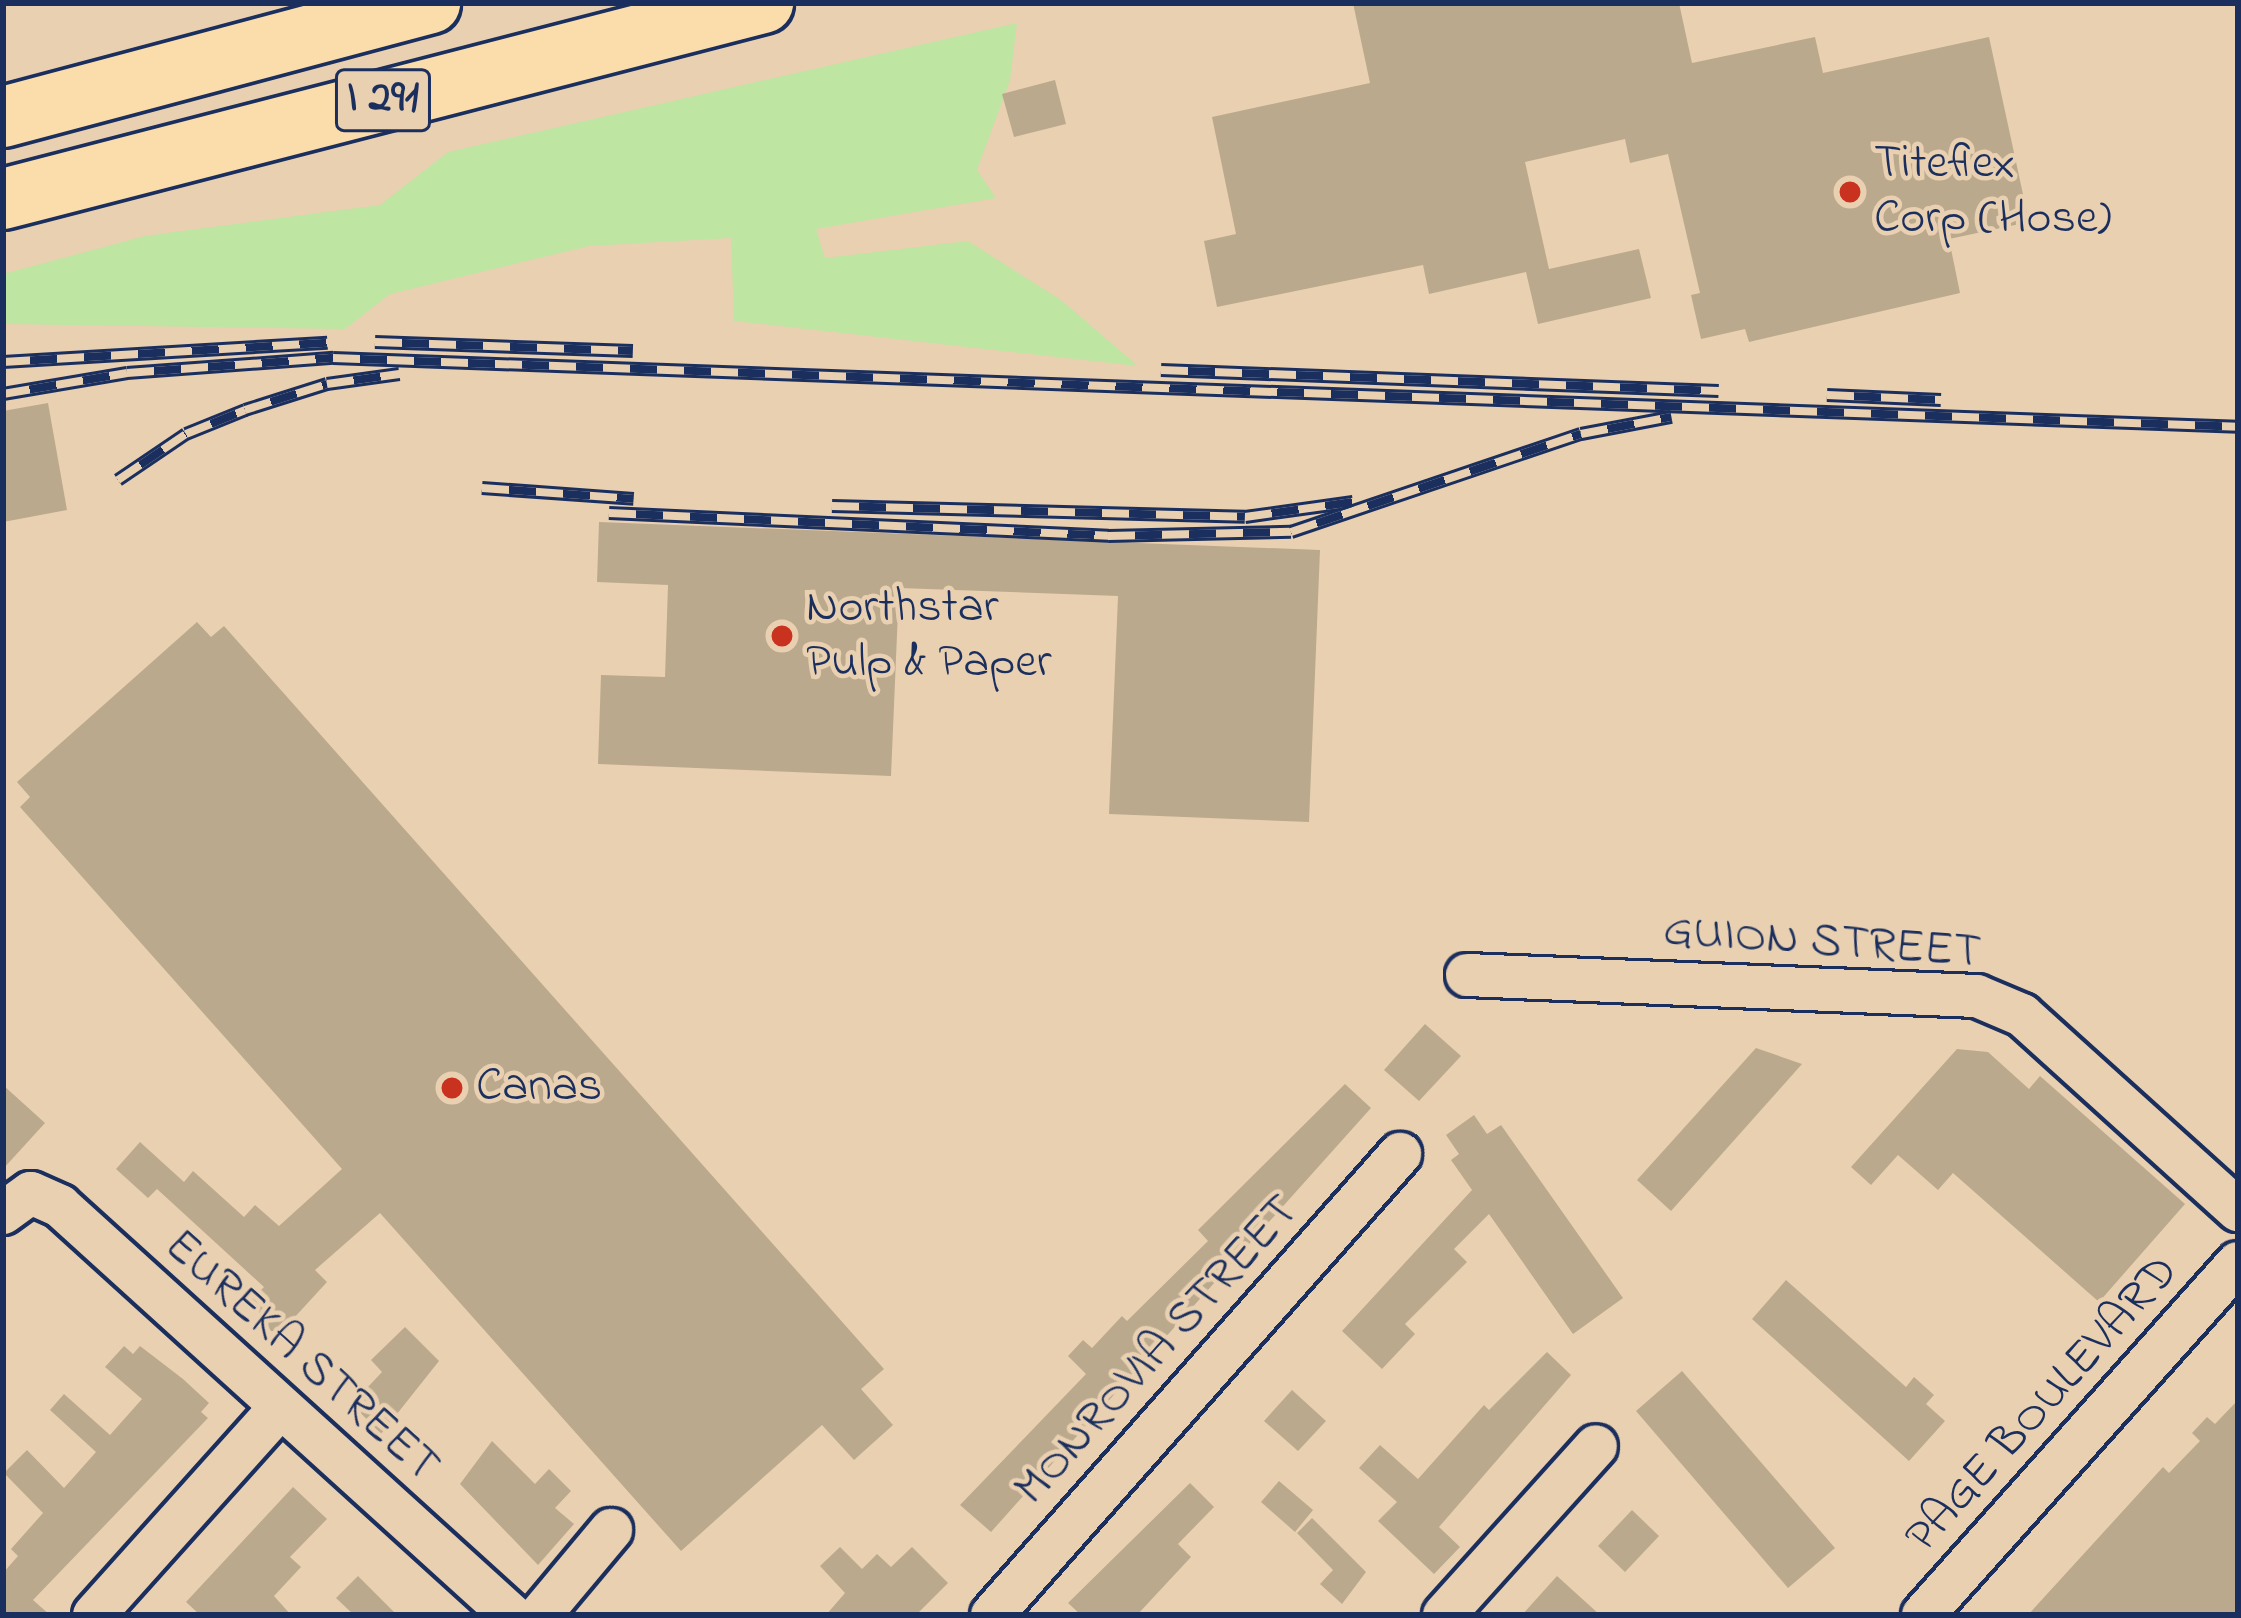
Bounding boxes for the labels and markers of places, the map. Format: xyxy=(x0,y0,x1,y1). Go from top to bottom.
place label: Titeflex Corp (Hose) xyxy=(1874,135,2111,248)
marker: Titeflex Corp (Hose) xyxy=(1837,179,1863,205)
place label: Northstar Pulp & Paper xyxy=(806,579,1052,692)
marker: Northstar Pulp & Paper xyxy=(769,623,795,649)
place label: Canas xyxy=(476,1059,602,1117)
marker: Canas xyxy=(439,1075,465,1101)

